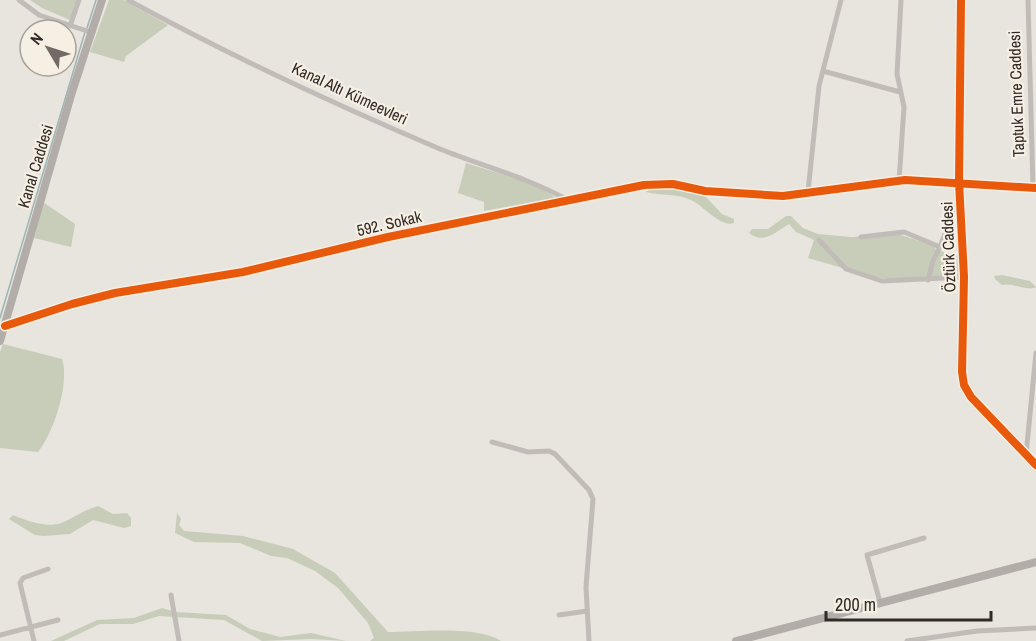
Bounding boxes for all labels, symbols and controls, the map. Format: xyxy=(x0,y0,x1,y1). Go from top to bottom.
north arrow xyxy=(18,18,78,78)
text: N xyxy=(25,28,48,49)
street label: Taptuk Emre Caddesi xyxy=(1003,30,1029,158)
street label: Kanal Altı Kümeevleri xyxy=(289,57,411,129)
street label: Kanal Caddesi xyxy=(12,122,58,210)
street label: Öztürk Caddesi xyxy=(935,201,961,293)
street label: 592. Sokak xyxy=(355,205,424,241)
scale bar xyxy=(826,584,991,622)
text: 200 m xyxy=(835,592,876,617)

